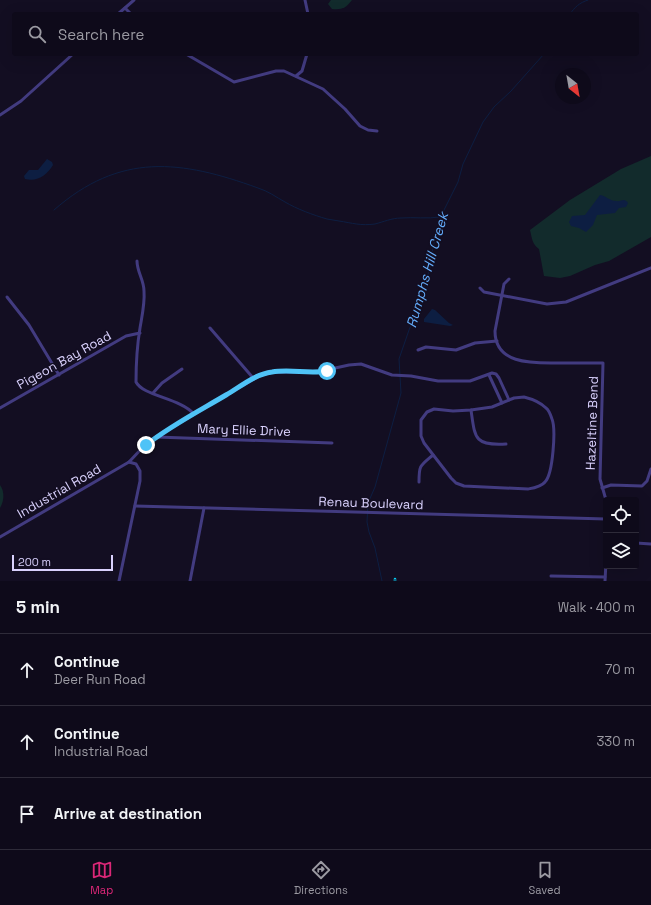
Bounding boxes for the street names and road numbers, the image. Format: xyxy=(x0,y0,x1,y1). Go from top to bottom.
street label: Pigeon Bay Road xyxy=(14,327,114,393)
street label: Hazeltine Bend xyxy=(582,376,602,470)
street label: Mary Ellie Drive xyxy=(197,420,291,440)
street label: Industrial Road xyxy=(14,460,104,522)
street label: Renau Boulevard xyxy=(318,493,424,513)

